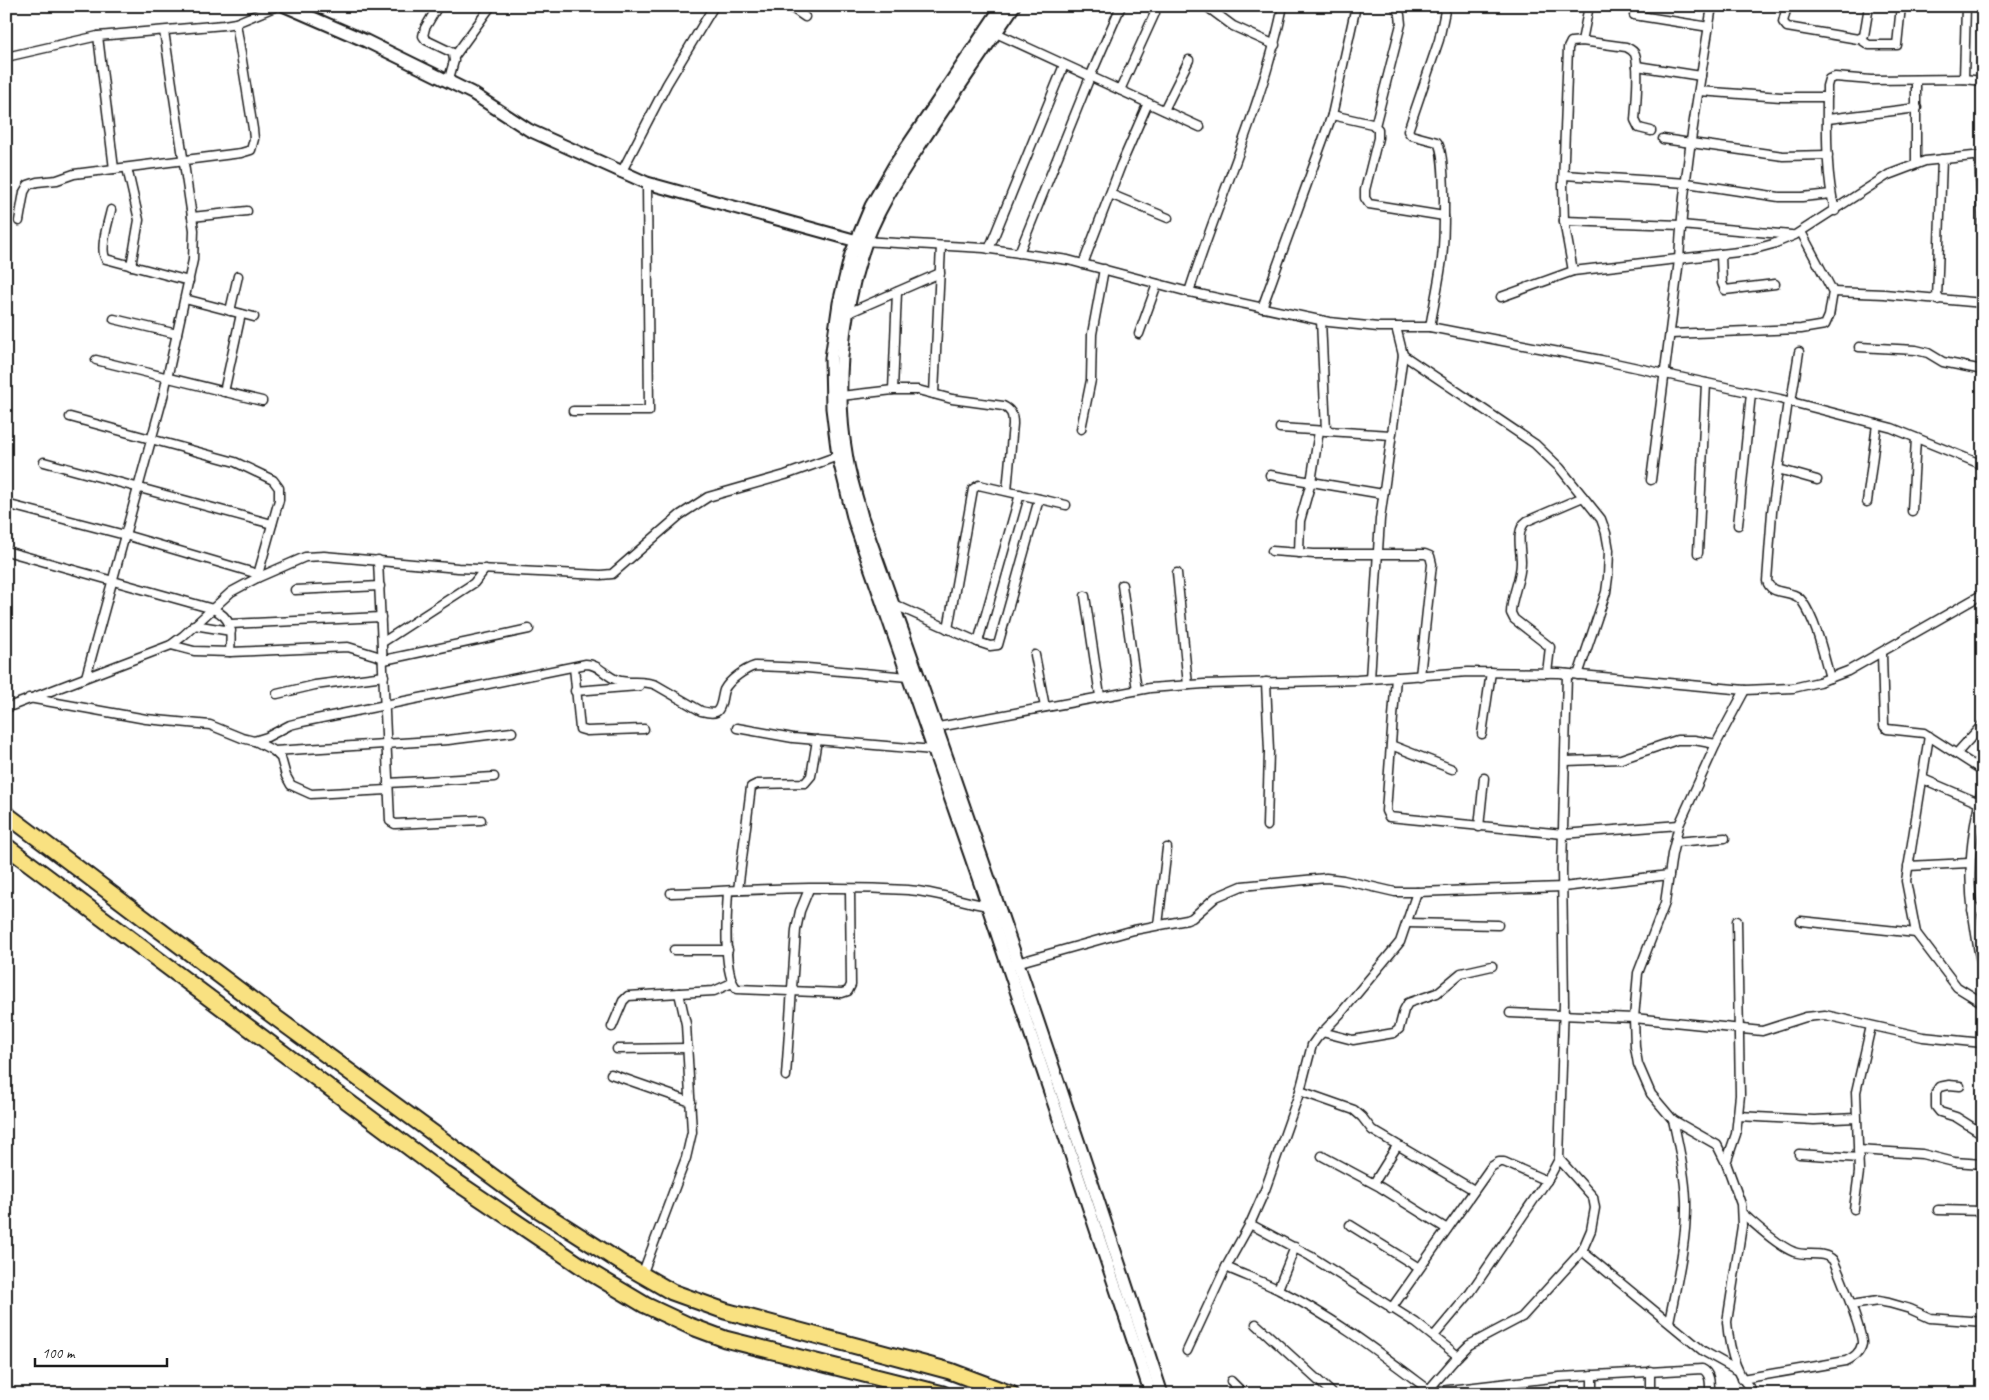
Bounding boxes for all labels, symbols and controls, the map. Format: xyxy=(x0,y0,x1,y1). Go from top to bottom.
scale bar xyxy=(35,1335,168,1367)
text: 100 m xyxy=(42,1344,76,1363)

